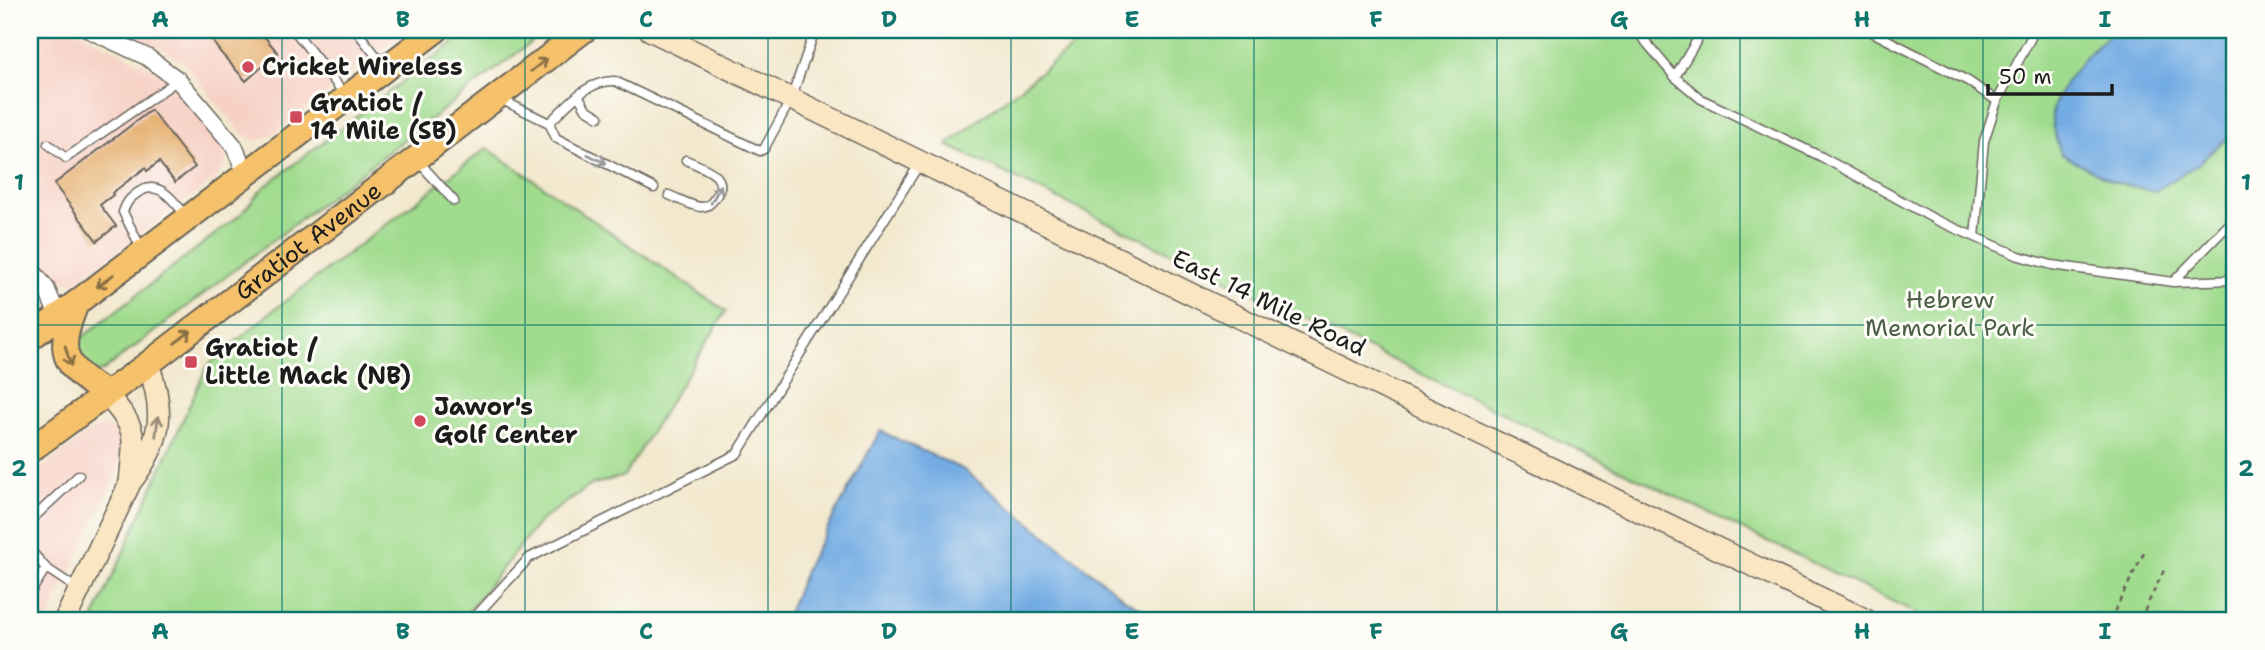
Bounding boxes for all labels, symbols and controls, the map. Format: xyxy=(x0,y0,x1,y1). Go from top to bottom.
text: A xyxy=(151,4,169,34)
text: B xyxy=(396,4,410,34)
text: C xyxy=(639,4,653,34)
text: D xyxy=(881,4,897,34)
text: E xyxy=(1124,4,1140,34)
text: F xyxy=(1369,4,1383,34)
text: G xyxy=(1610,4,1629,34)
text: H xyxy=(1854,4,1870,34)
text: I xyxy=(2099,4,2112,34)
place label: Cricket Wireless xyxy=(262,51,463,83)
scale bar xyxy=(1988,52,2113,96)
one-way arrow xyxy=(530,57,548,72)
marker: Cricket Wireless xyxy=(240,59,256,75)
text: 50 m xyxy=(1999,63,2052,91)
place label: Gratiot / 14 Mile (SB) xyxy=(310,87,457,147)
marker: Gratiot / 14 Mile (SB) xyxy=(288,109,304,125)
one-way arrow xyxy=(586,153,607,167)
text: 1 xyxy=(14,167,24,197)
text: 1 xyxy=(2241,167,2251,197)
street label: Gratiot Avenue xyxy=(228,175,388,308)
one-way arrow xyxy=(709,184,723,204)
street label: East 14 Mile Road xyxy=(1167,242,1371,364)
one-way arrow xyxy=(96,274,115,289)
park label: Hebrew Memorial Park xyxy=(1865,284,2035,344)
one-way arrow xyxy=(174,329,192,344)
place label: Gratiot / Little Mack (NB) xyxy=(205,332,411,392)
one-way arrow xyxy=(63,345,76,367)
marker: Gratiot / Little Mack (NB) xyxy=(183,354,199,370)
place label: Jawor's Golf Center xyxy=(434,391,578,451)
marker: Jawor's Golf Center xyxy=(412,413,428,429)
one-way arrow xyxy=(151,415,164,438)
text: 2 xyxy=(11,453,27,483)
text: 2 xyxy=(2238,453,2254,483)
text: A xyxy=(151,616,169,646)
text: B xyxy=(396,616,410,646)
text: C xyxy=(639,616,653,646)
text: D xyxy=(881,616,897,646)
text: E xyxy=(1124,616,1140,646)
text: F xyxy=(1369,616,1383,646)
text: G xyxy=(1610,616,1629,646)
text: H xyxy=(1854,616,1870,646)
text: I xyxy=(2099,616,2112,646)

